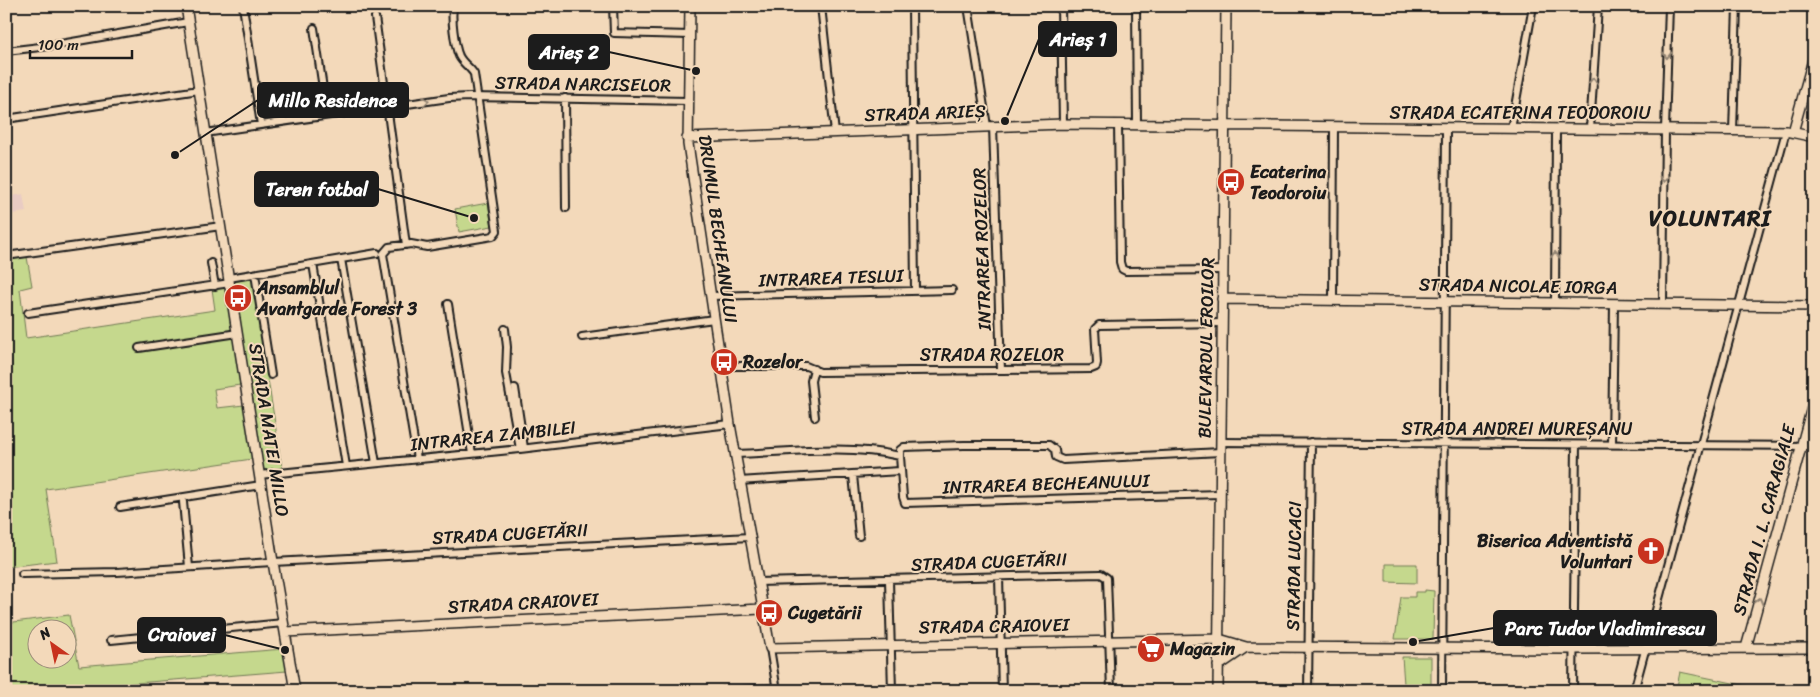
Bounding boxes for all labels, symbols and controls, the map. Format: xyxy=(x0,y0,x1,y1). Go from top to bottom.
callout: Arieș 1 xyxy=(1039,22,1116,56)
text: Arieș 1 xyxy=(1048,23,1107,56)
scale bar xyxy=(30,28,132,60)
text: 100 m xyxy=(38,32,79,58)
callout: Arieș 2 xyxy=(529,35,609,69)
text: Arieș 2 xyxy=(538,36,599,69)
one-way arrow xyxy=(1662,51,1673,59)
street label: STRADA NARCISELOR xyxy=(495,66,671,102)
one-way arrow xyxy=(1588,76,1599,84)
callout: Millo Residence xyxy=(258,83,408,117)
text: Millo Residence xyxy=(268,84,398,117)
street label: STRADA ARIEȘ xyxy=(864,95,986,131)
one-way arrow xyxy=(423,96,431,107)
street label: STRADA ECATERINA TEODOROIU xyxy=(1389,97,1652,129)
street label: DRUMUL BECHEANULUI xyxy=(689,133,747,325)
place label: Ecaterina Teodoroiu xyxy=(1250,156,1327,209)
street label: INTRAREA ROZELOR xyxy=(963,167,1001,332)
bus stop icon: Ecaterina Teodoroiu xyxy=(1216,167,1246,197)
callout: Teren fotbal xyxy=(255,172,378,206)
text: Teren fotbal xyxy=(266,173,369,206)
one-way arrow xyxy=(1659,176,1669,183)
district label: VOLUNTARI xyxy=(1649,199,1772,238)
one-way arrow xyxy=(1550,251,1560,258)
street label: BULEVARDUL EROILOR xyxy=(1188,257,1224,439)
street label: INTRAREA TESLUI xyxy=(757,259,906,297)
street label: STRADA NICOLAE IORGA xyxy=(1418,268,1618,304)
place label: Ansamblul Avantgarde Forest 3 xyxy=(256,272,417,325)
bus stop icon: Ansamblul Avantgarde Forest 3 xyxy=(223,283,253,313)
street label: STRADA ROZELOR xyxy=(920,339,1064,371)
street label: STRADA MATEI MILLO xyxy=(239,341,299,519)
place label: Rozelor xyxy=(742,346,804,378)
bus stop icon: Rozelor xyxy=(709,347,739,377)
street label: INTRAREA ZAMBILEI xyxy=(408,411,578,461)
street label: STRADA ANDREI MUREȘANU xyxy=(1401,413,1633,445)
street label: STRADA I. L. CARAGIALE xyxy=(1723,420,1805,619)
one-way arrow xyxy=(677,424,686,434)
street label: INTRAREA BECHEANULUI xyxy=(941,464,1152,504)
street label: STRADA LUCACI xyxy=(1277,500,1311,631)
street label: STRADA CUGETĂRII xyxy=(431,514,589,554)
place label: Biserica Adventistă Voluntari xyxy=(1477,525,1633,578)
church icon: Biserica Adventistă Voluntari xyxy=(1636,536,1666,566)
street label: STRADA CUGETĂRII xyxy=(910,543,1068,581)
street label: STRADA CRAIOVEI xyxy=(447,583,601,623)
place label: Cugetării xyxy=(787,597,862,629)
bus stop icon: Cugetării xyxy=(754,598,784,628)
one-way arrow xyxy=(1753,598,1763,606)
street label: STRADA CRAIOVEI xyxy=(918,609,1072,643)
callout: Parc Tudor Vladimirescu xyxy=(1494,611,1716,645)
text: Parc Tudor Vladimirescu xyxy=(1505,612,1706,645)
callout: Craiovei xyxy=(138,618,225,652)
text: Craiovei xyxy=(147,618,218,651)
north arrow xyxy=(28,620,78,670)
text: N xyxy=(33,620,56,647)
place label: Magazin xyxy=(1169,633,1235,665)
supermarket icon: Magazin xyxy=(1136,634,1166,664)

